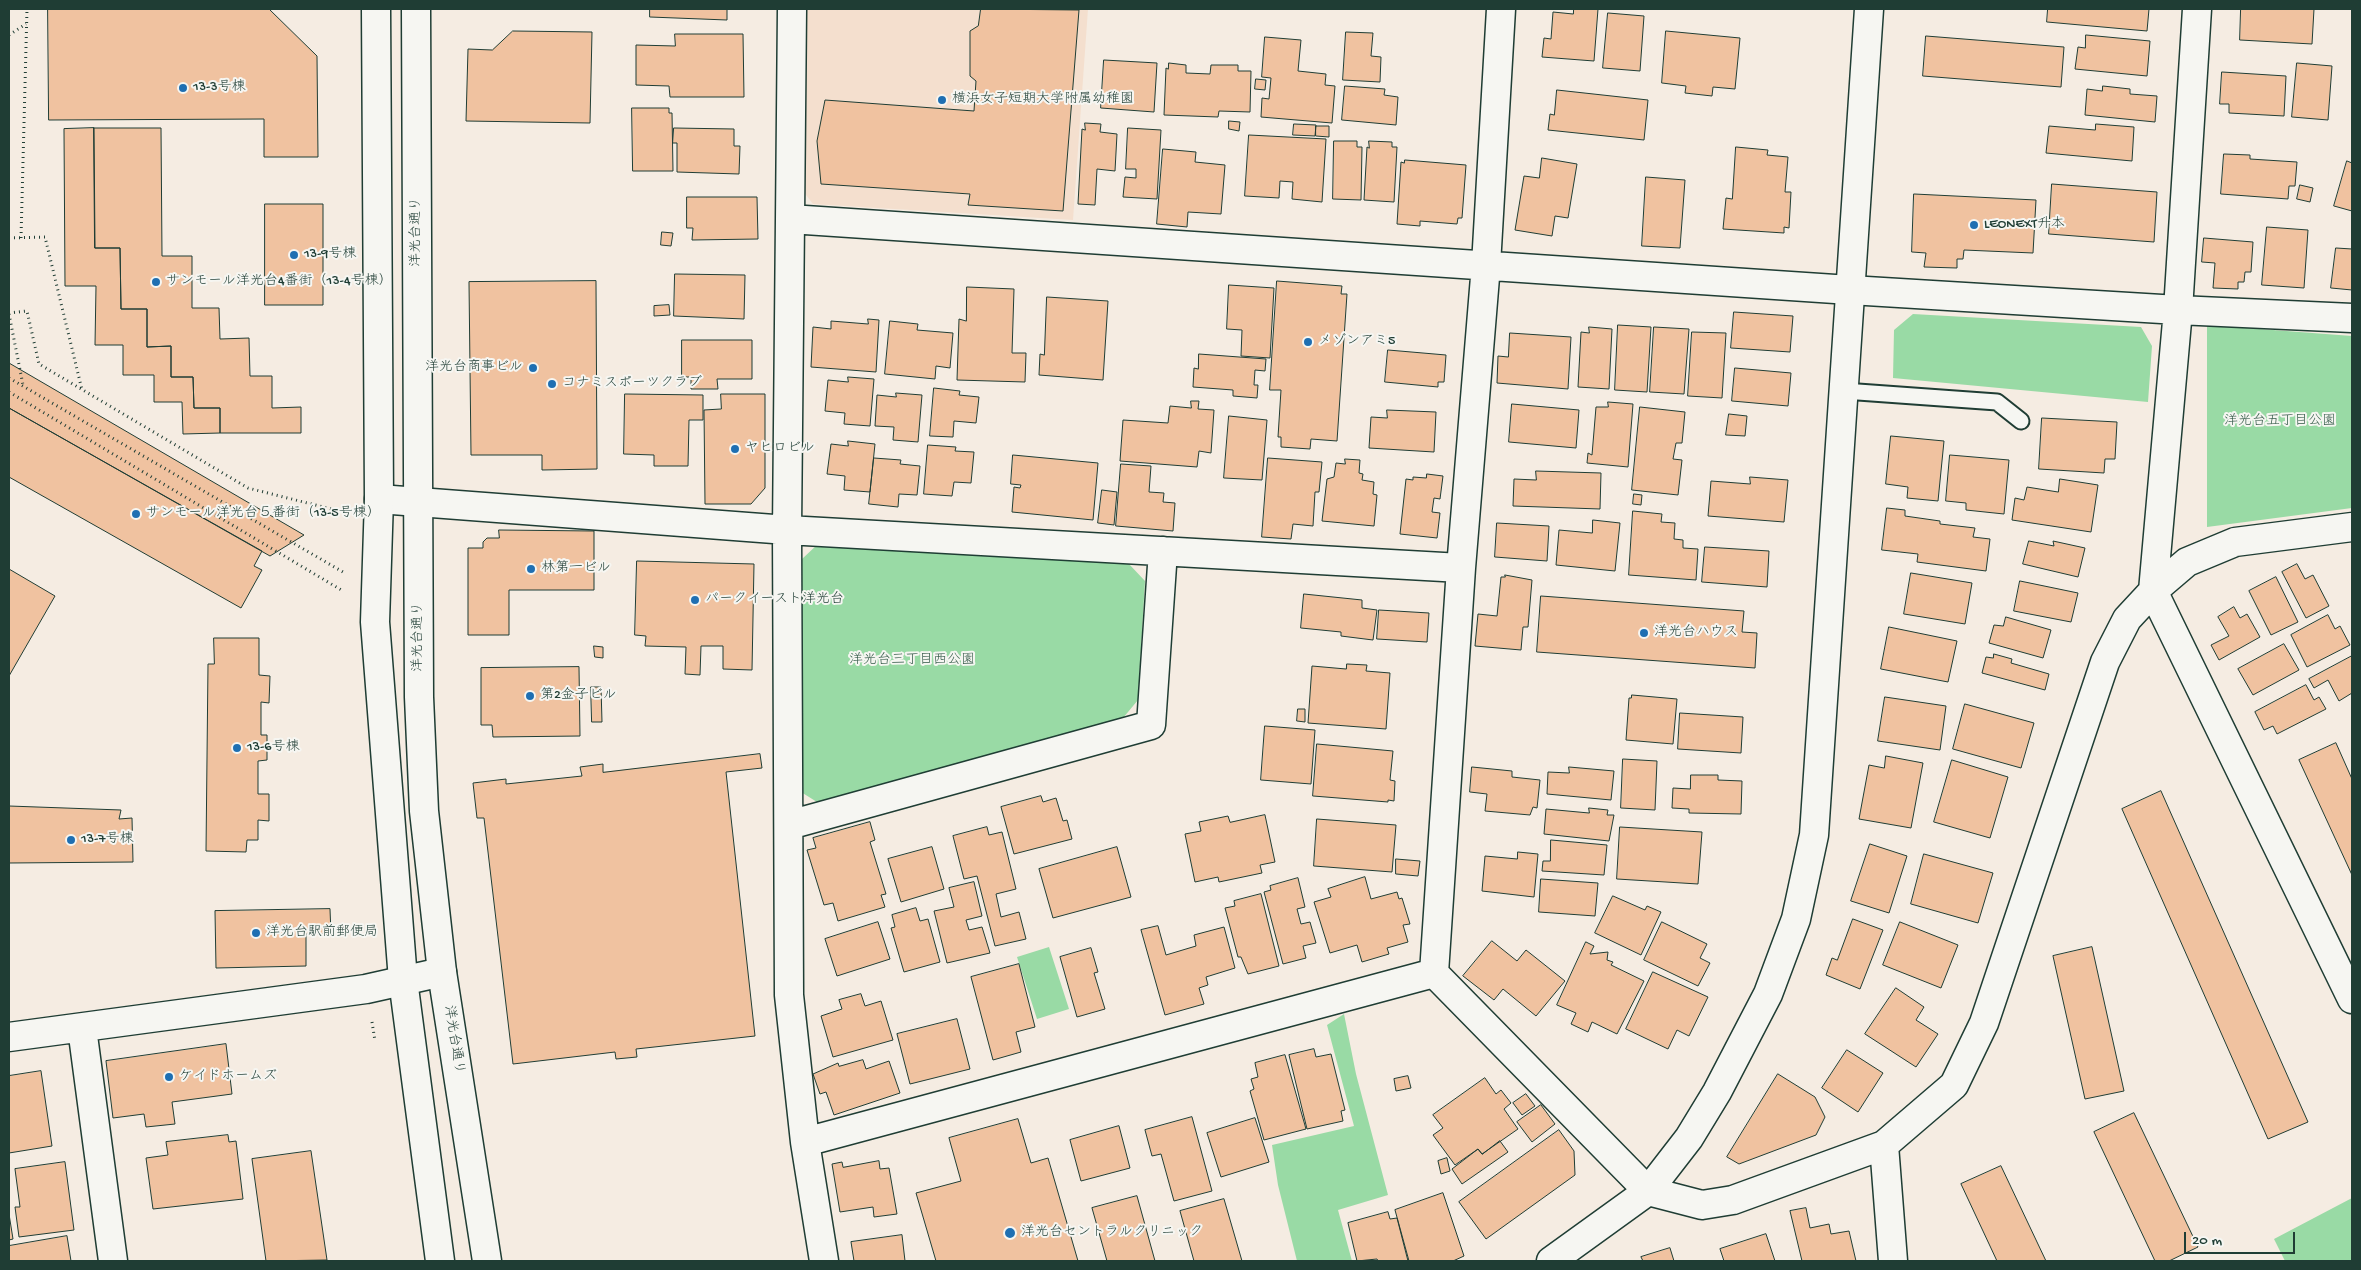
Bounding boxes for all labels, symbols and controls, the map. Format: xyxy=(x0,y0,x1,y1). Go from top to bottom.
place label: 13-3号棟 xyxy=(193,80,246,96)
marker: 13-3号棟 xyxy=(177,82,189,94)
place label: 横浜女子短期大学附属幼稚園 xyxy=(952,92,1134,108)
marker: 横浜女子短期大学附属幼稚園 xyxy=(936,94,948,106)
street label: 洋光台通り xyxy=(409,197,425,267)
place label: LEONEXT升本 xyxy=(1984,217,2065,233)
marker: LEONEXT升本 xyxy=(1968,219,1980,231)
place label: 13-9号棟 xyxy=(304,247,356,263)
marker: 13-9号棟 xyxy=(288,249,300,261)
place label: サンモール洋光台4番街（13-4号棟） xyxy=(166,274,393,290)
marker: サンモール洋光台4番街（13-4号棟） xyxy=(150,276,162,288)
place label: メゾンアミ5 xyxy=(1318,334,1395,350)
marker: メゾンアミ5 xyxy=(1302,336,1314,348)
place label: 洋光台商事ビル xyxy=(425,360,523,376)
marker: 洋光台商事ビル xyxy=(527,362,539,374)
place label: コナミスポーツクラブ xyxy=(562,376,702,392)
marker: コナミスポーツクラブ xyxy=(546,378,558,390)
park label: 洋光台五丁目公園 xyxy=(2224,414,2336,430)
place label: ヤヒロビル xyxy=(745,441,815,457)
marker: ヤヒロビル xyxy=(729,443,741,455)
place label: サンモール洋光台５番街（13-5号棟） xyxy=(146,506,381,522)
marker: サンモール洋光台５番街（13-5号棟） xyxy=(130,508,142,520)
place label: 林第一ビル xyxy=(541,561,611,577)
marker: 林第一ビル xyxy=(525,563,537,575)
place label: パークイースト洋光台 xyxy=(705,592,844,608)
marker: パークイースト洋光台 xyxy=(689,594,701,606)
street label: 洋光台通り xyxy=(411,602,427,672)
place label: 洋光台ハウス xyxy=(1654,625,1738,641)
marker: 洋光台ハウス xyxy=(1638,627,1650,639)
park label: 洋光台三丁目西公園 xyxy=(849,653,975,669)
place label: 第2金子ビル xyxy=(540,688,617,704)
marker: 第2金子ビル xyxy=(524,690,536,702)
place label: 13-6号棟 xyxy=(247,740,299,756)
marker: 13-6号棟 xyxy=(231,742,243,754)
place label: 13-7号棟 xyxy=(81,832,134,848)
marker: 13-7号棟 xyxy=(65,834,77,846)
place label: 洋光台駅前郵便局 xyxy=(266,925,378,941)
marker: 洋光台駅前郵便局 xyxy=(250,927,262,939)
street label: 洋光台通り xyxy=(439,1004,467,1076)
place label: ケイドホームズ xyxy=(179,1069,277,1085)
marker: ケイドホームズ xyxy=(163,1071,175,1083)
scale bar xyxy=(2186,1222,2297,1254)
place label: 洋光台セントラルクリニック xyxy=(1021,1225,1203,1241)
marker: 洋光台セントラルクリニック xyxy=(1003,1226,1017,1240)
text: 20 m xyxy=(2192,1232,2222,1250)

